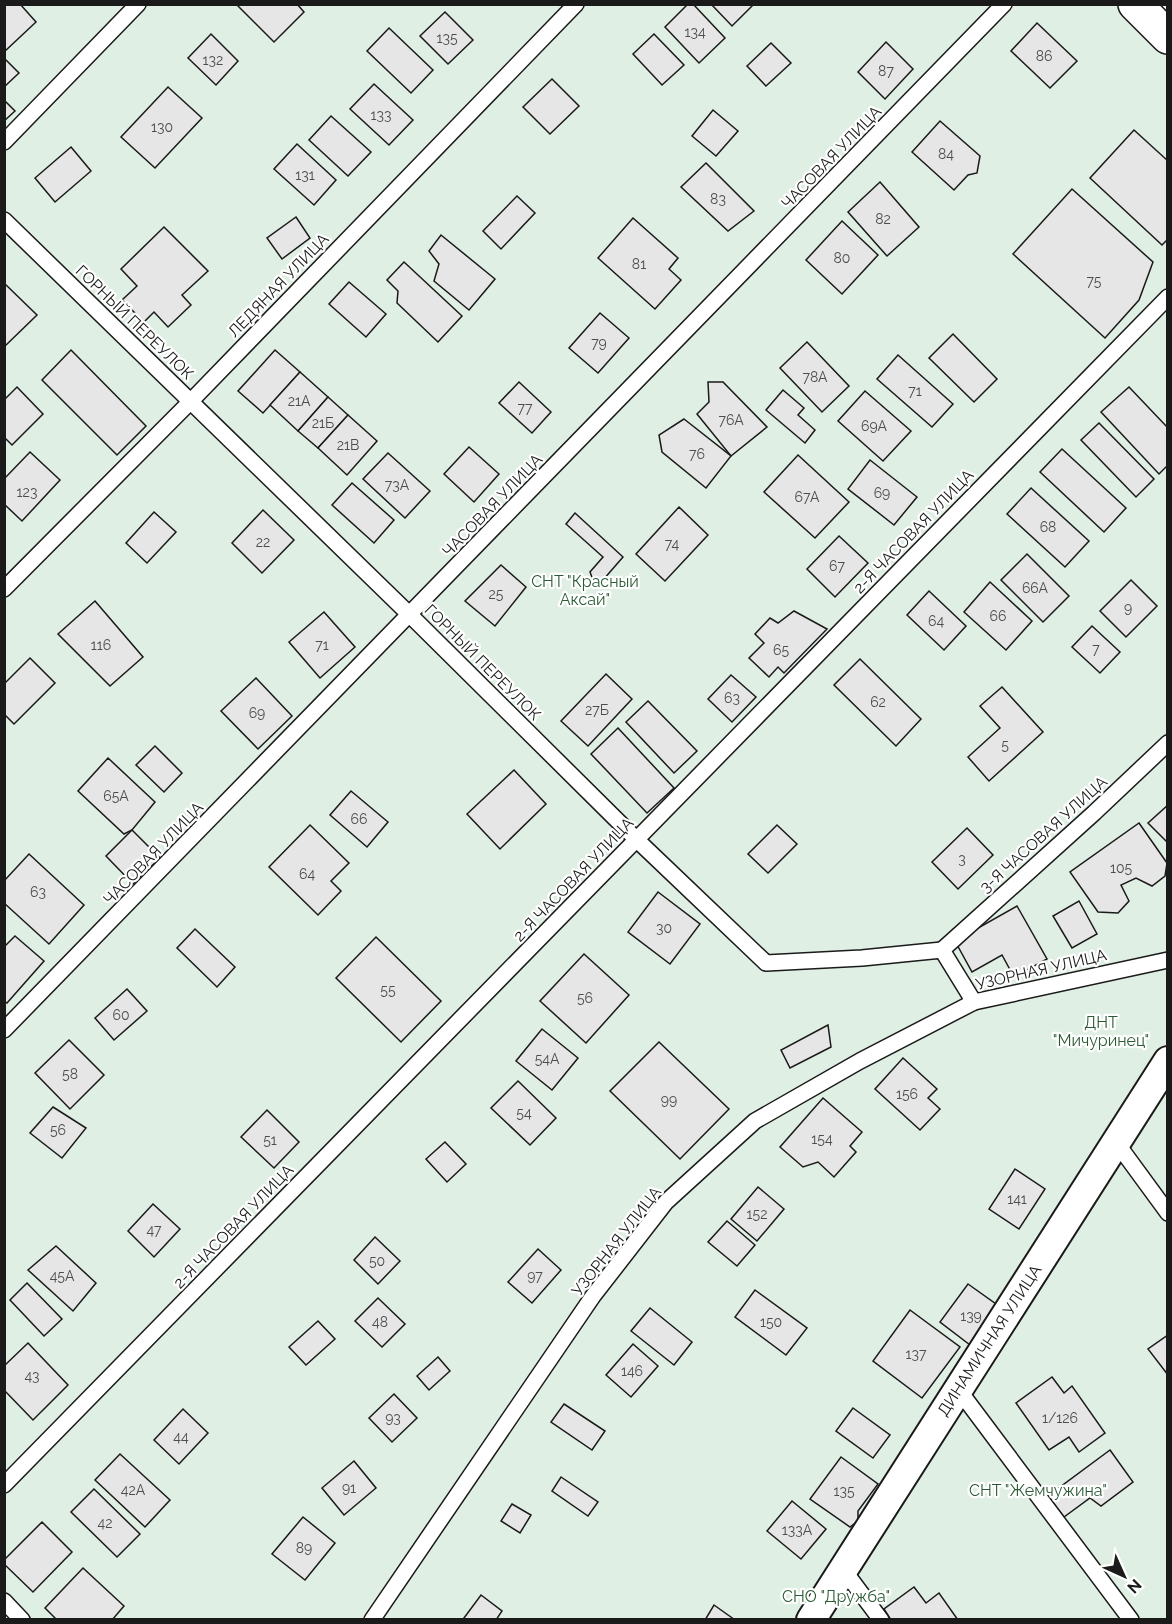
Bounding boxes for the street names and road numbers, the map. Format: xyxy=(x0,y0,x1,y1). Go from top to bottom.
street label: ЧАСОВАЯ УЛИЦА xyxy=(778,102,885,213)
street label: ЛЕДЯНАЯ УЛИЦА xyxy=(224,229,333,341)
street label: ГОРНЫЙ ПЕРЕУЛОК xyxy=(72,261,198,384)
street label: ЧАСОВАЯ УЛИЦА xyxy=(439,450,546,561)
street label: 2-Я ЧАСОВАЯ УЛИЦА xyxy=(849,465,977,597)
street label: ГОРНЫЙ ПЕРЕУЛОК xyxy=(421,600,545,724)
street label: 3-Я ЧАСОВАЯ УЛИЦА xyxy=(976,772,1111,897)
street label: ЧАСОВАЯ УЛИЦА xyxy=(100,798,207,909)
street label: 2-Я ЧАСОВАЯ УЛИЦА xyxy=(509,813,637,945)
street label: УЗОРНАЯ УЛИЦА xyxy=(974,945,1109,994)
street label: 2-Я ЧАСОВАЯ УЛИЦА xyxy=(169,1160,297,1292)
street label: УЗОРНАЯ УЛИЦА xyxy=(568,1183,665,1300)
street label: ДИНАМИЧНАЯ УЛИЦА xyxy=(933,1261,1046,1419)

